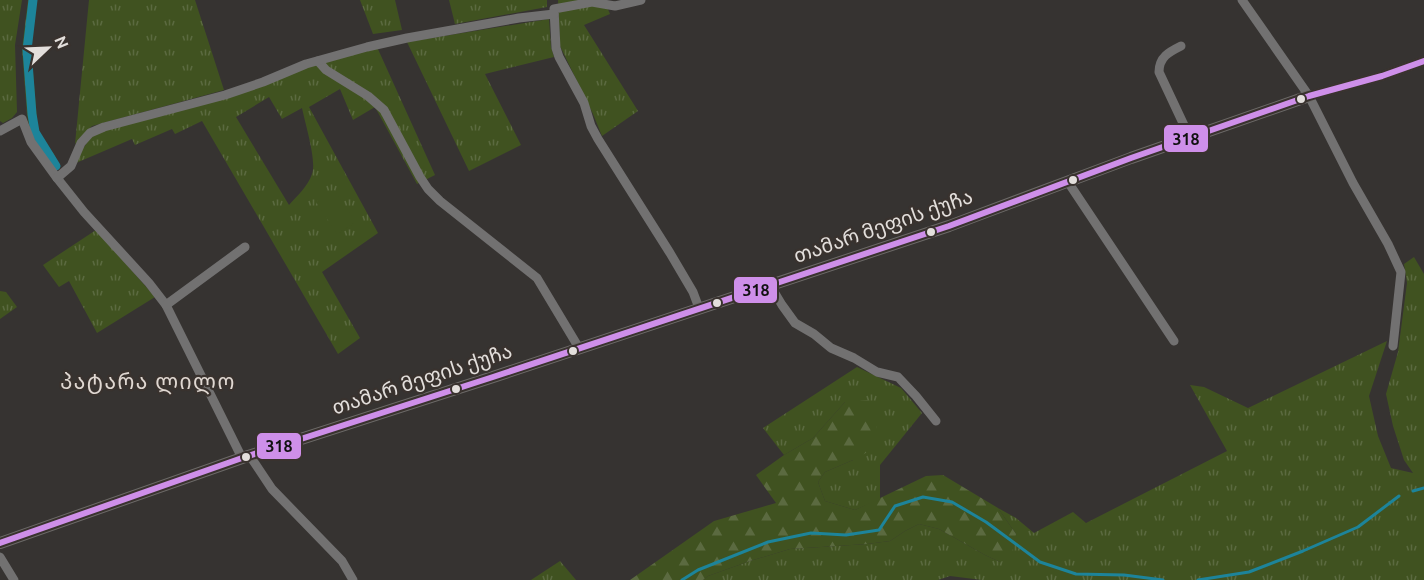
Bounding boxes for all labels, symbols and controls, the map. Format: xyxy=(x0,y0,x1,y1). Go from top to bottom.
north arrow xyxy=(18,18,78,78)
text: N xyxy=(51,33,72,51)
unlabelled marker xyxy=(1295,93,1307,105)
line badge: 318 xyxy=(1163,124,1209,153)
text: 318 xyxy=(1172,130,1200,148)
unlabelled marker xyxy=(1067,174,1079,186)
street label: თამარ მეფის ქუჩა xyxy=(790,184,976,268)
unlabelled marker xyxy=(925,226,937,238)
line badge: 318 xyxy=(733,276,778,304)
text: 318 xyxy=(742,281,770,299)
unlabelled marker xyxy=(711,297,723,309)
street label: თამარ მეფის ქუჩა xyxy=(329,339,515,419)
unlabelled marker xyxy=(567,345,579,357)
district label: პატარა ლილო xyxy=(60,369,236,395)
unlabelled marker xyxy=(450,383,462,395)
line badge: 318 xyxy=(256,432,302,460)
text: 318 xyxy=(265,437,293,455)
unlabelled marker xyxy=(240,451,252,463)

